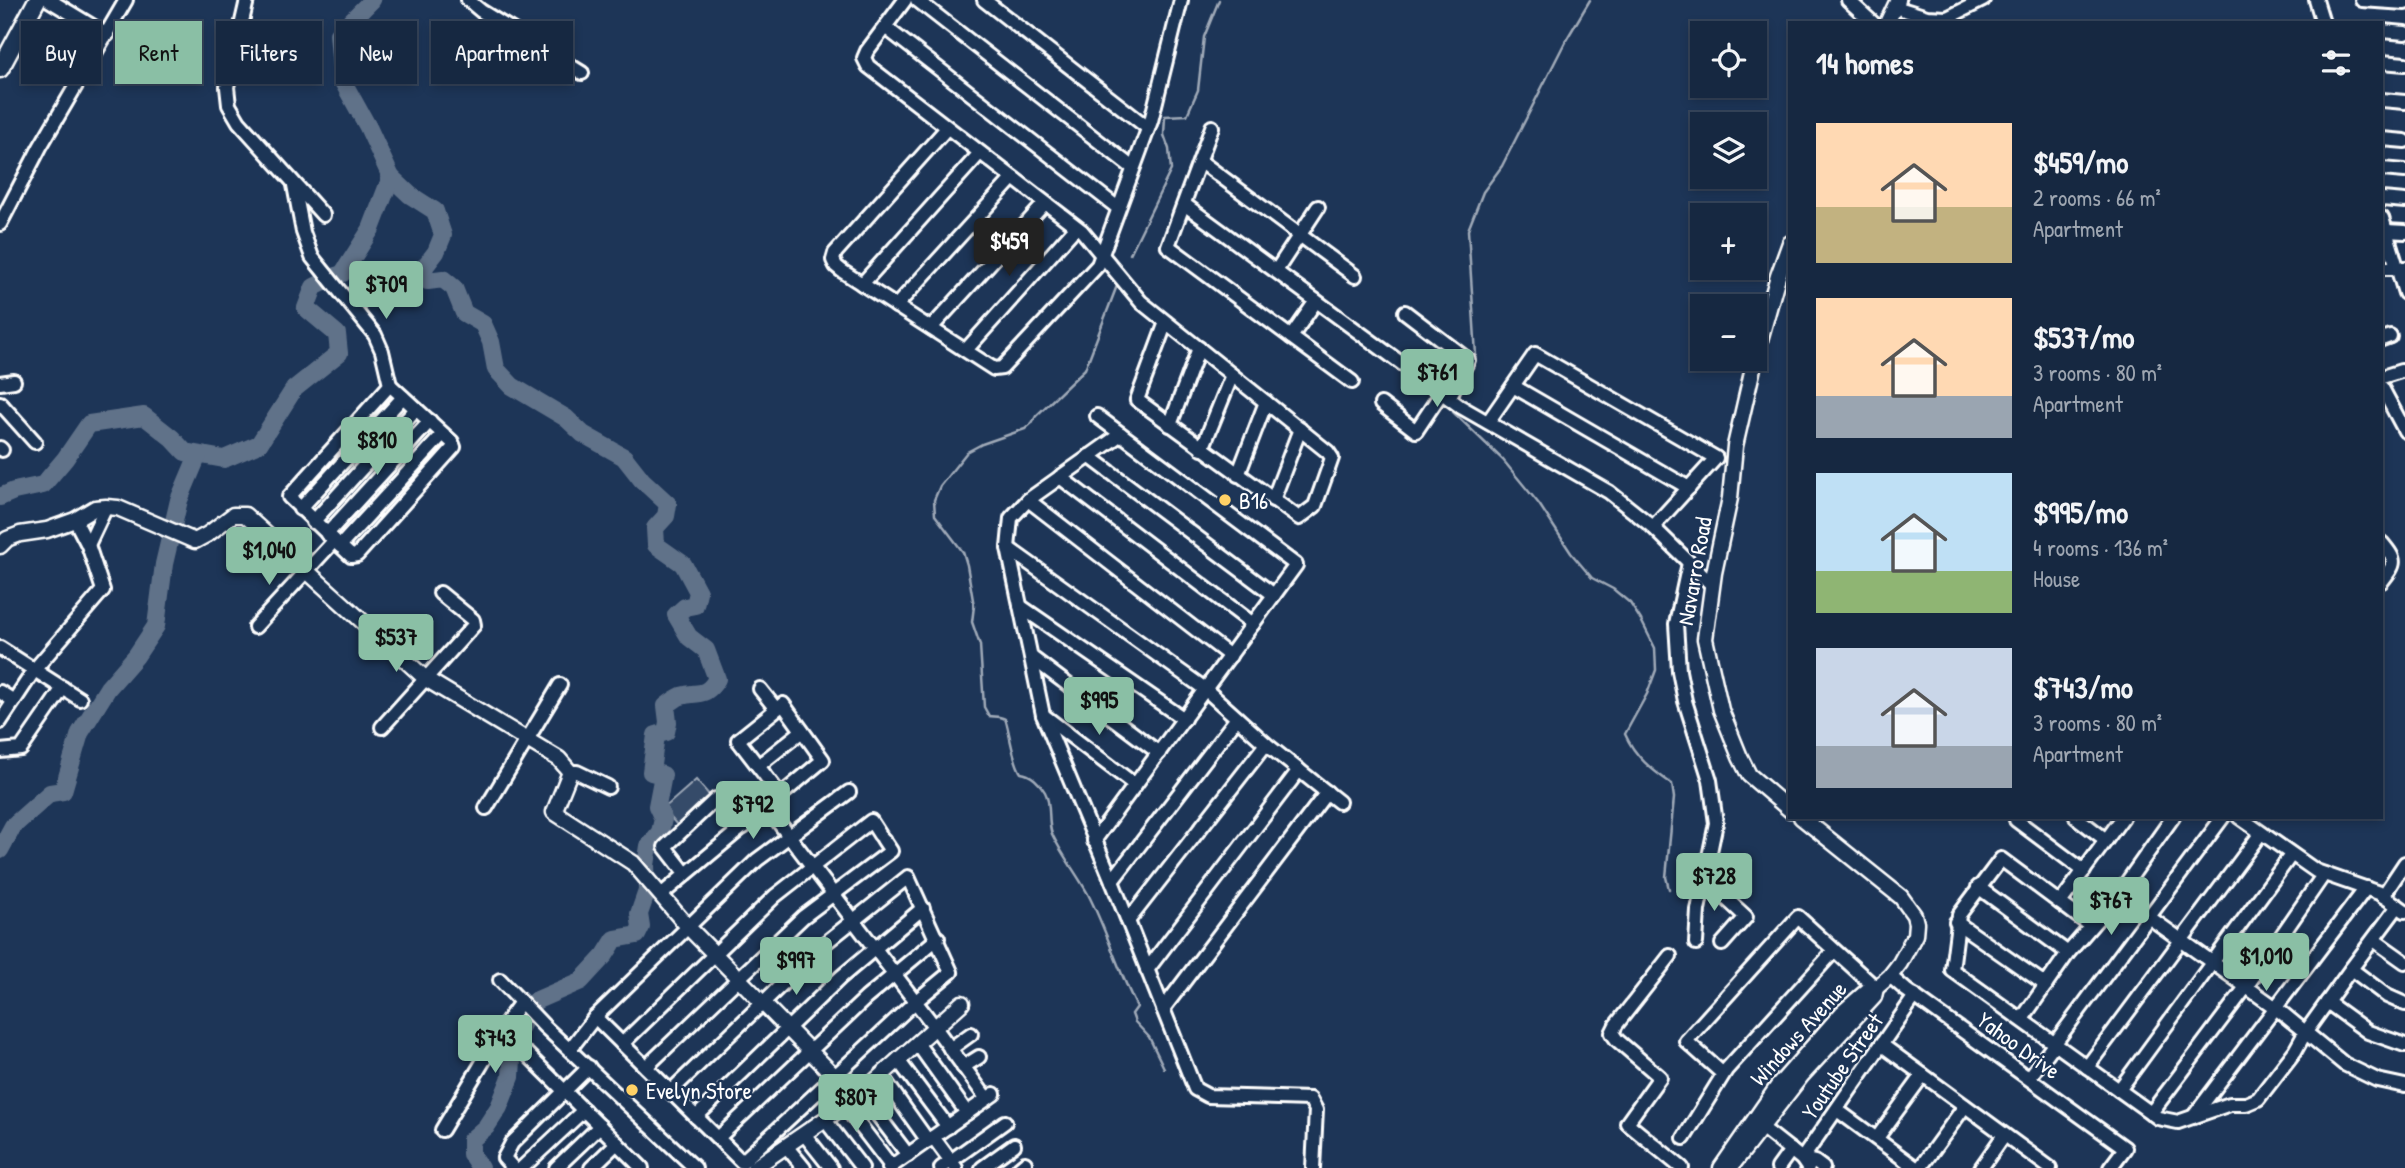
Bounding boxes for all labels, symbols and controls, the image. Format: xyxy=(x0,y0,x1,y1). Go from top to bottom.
chip: Buy xyxy=(21,21,101,84)
chip: Rent xyxy=(115,21,202,84)
chip: Filters xyxy=(216,21,322,84)
chip: New xyxy=(336,21,417,84)
chip: Apartment xyxy=(431,21,573,84)
map controls xyxy=(1690,21,1767,371)
button: locate xyxy=(1690,21,1767,98)
text: 14 homes xyxy=(1816,43,1914,83)
icon: filters xyxy=(2317,44,2355,82)
button: layers xyxy=(1690,112,1767,189)
text: $459/mo xyxy=(2033,142,2128,182)
icon: home xyxy=(1872,151,1956,235)
text: 2 rooms · 66 m² xyxy=(2033,182,2161,213)
button: + xyxy=(1690,203,1767,280)
text: Apartment xyxy=(2033,213,2123,244)
pin: $459 xyxy=(968,218,1050,278)
text: $459 xyxy=(990,225,1028,256)
pin: $709 xyxy=(345,262,427,321)
text: $709 xyxy=(365,268,407,299)
button: − xyxy=(1690,294,1767,371)
text: $537/mo xyxy=(2033,317,2134,357)
icon: home xyxy=(1872,326,1956,410)
pin: $761 xyxy=(1396,350,1478,409)
text: $761 xyxy=(1417,356,1457,387)
text: 3 rooms · 80 m² xyxy=(2033,357,2162,388)
text: Apartment xyxy=(2033,388,2123,419)
pin: $810 xyxy=(336,418,418,477)
text: $810 xyxy=(357,424,397,455)
place label: B16 xyxy=(1239,485,1268,516)
marker: B16 xyxy=(1217,492,1233,508)
text: $995/mo xyxy=(2033,492,2128,532)
icon: home xyxy=(1872,501,1956,585)
street label: Navarro Road xyxy=(1669,514,1719,628)
pin: $1,040 xyxy=(212,528,326,587)
text: 4 rooms · 136 m² xyxy=(2033,532,2168,563)
text: $1,040 xyxy=(242,534,296,565)
text: House xyxy=(2033,563,2080,594)
pin: $537 xyxy=(355,614,437,674)
text: $537 xyxy=(374,621,418,652)
text: $743/mo xyxy=(2033,667,2133,707)
icon: home xyxy=(1872,676,1956,760)
pin: $995 xyxy=(1058,678,1140,737)
text: $995 xyxy=(1080,684,1118,715)
text: 3 rooms · 80 m² xyxy=(2033,707,2162,738)
text: Apartment xyxy=(2033,738,2123,769)
pin: $792 xyxy=(712,782,794,841)
text: $792 xyxy=(732,788,774,819)
pin: $728 xyxy=(1673,853,1755,913)
text: $728 xyxy=(1692,860,1736,891)
pin: $767 xyxy=(2070,878,2152,937)
text: $767 xyxy=(2089,884,2133,915)
pin: $1,010 xyxy=(2209,934,2323,993)
pin: $997 xyxy=(755,937,837,997)
text: $1,010 xyxy=(2239,940,2293,971)
text: $997 xyxy=(776,944,816,975)
street label: Windows Avenue xyxy=(1743,974,1853,1092)
street label: Yahoo Drive xyxy=(1971,1004,2067,1086)
street label: Youtube Street xyxy=(1794,1006,1891,1125)
pin: $743 xyxy=(454,1016,536,1075)
text: $743 xyxy=(474,1022,516,1053)
pin: $807 xyxy=(815,1074,897,1134)
place label: Evelyn Store xyxy=(646,1075,752,1106)
text: $807 xyxy=(834,1081,878,1112)
marker: Evelyn Store xyxy=(624,1082,640,1098)

